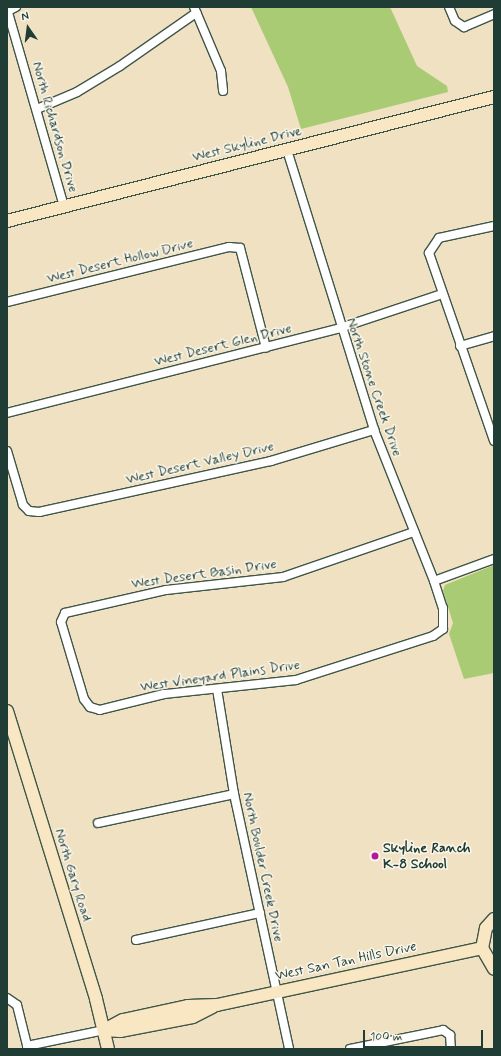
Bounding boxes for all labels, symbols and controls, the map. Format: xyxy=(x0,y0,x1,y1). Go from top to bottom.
north arrow xyxy=(8,8,48,48)
text: N xyxy=(20,9,30,24)
street label: North Richardson Drive xyxy=(28,60,82,194)
street label: West Skyline Drive xyxy=(191,122,303,166)
street label: West Desert Hollow Drive xyxy=(45,235,195,287)
street label: North Stone Creek Drive xyxy=(342,315,406,459)
street label: West Desert Glen Drive xyxy=(151,319,295,371)
street label: West Desert Valley Drive xyxy=(125,438,275,488)
street label: West Desert Basin Drive xyxy=(128,555,280,593)
street label: West Vineyard Plains Drive xyxy=(138,656,302,696)
street label: North Boulder Creek Drive xyxy=(239,791,287,943)
street label: North Gary Road xyxy=(51,827,95,923)
place label: Skyline Ranch K-8 School xyxy=(383,840,468,872)
marker: Skyline Ranch K-8 School xyxy=(370,851,380,861)
street label: West San Tan Hills Drive xyxy=(274,938,418,984)
scale bar xyxy=(365,1022,485,1048)
text: 100 m xyxy=(370,1029,402,1045)

